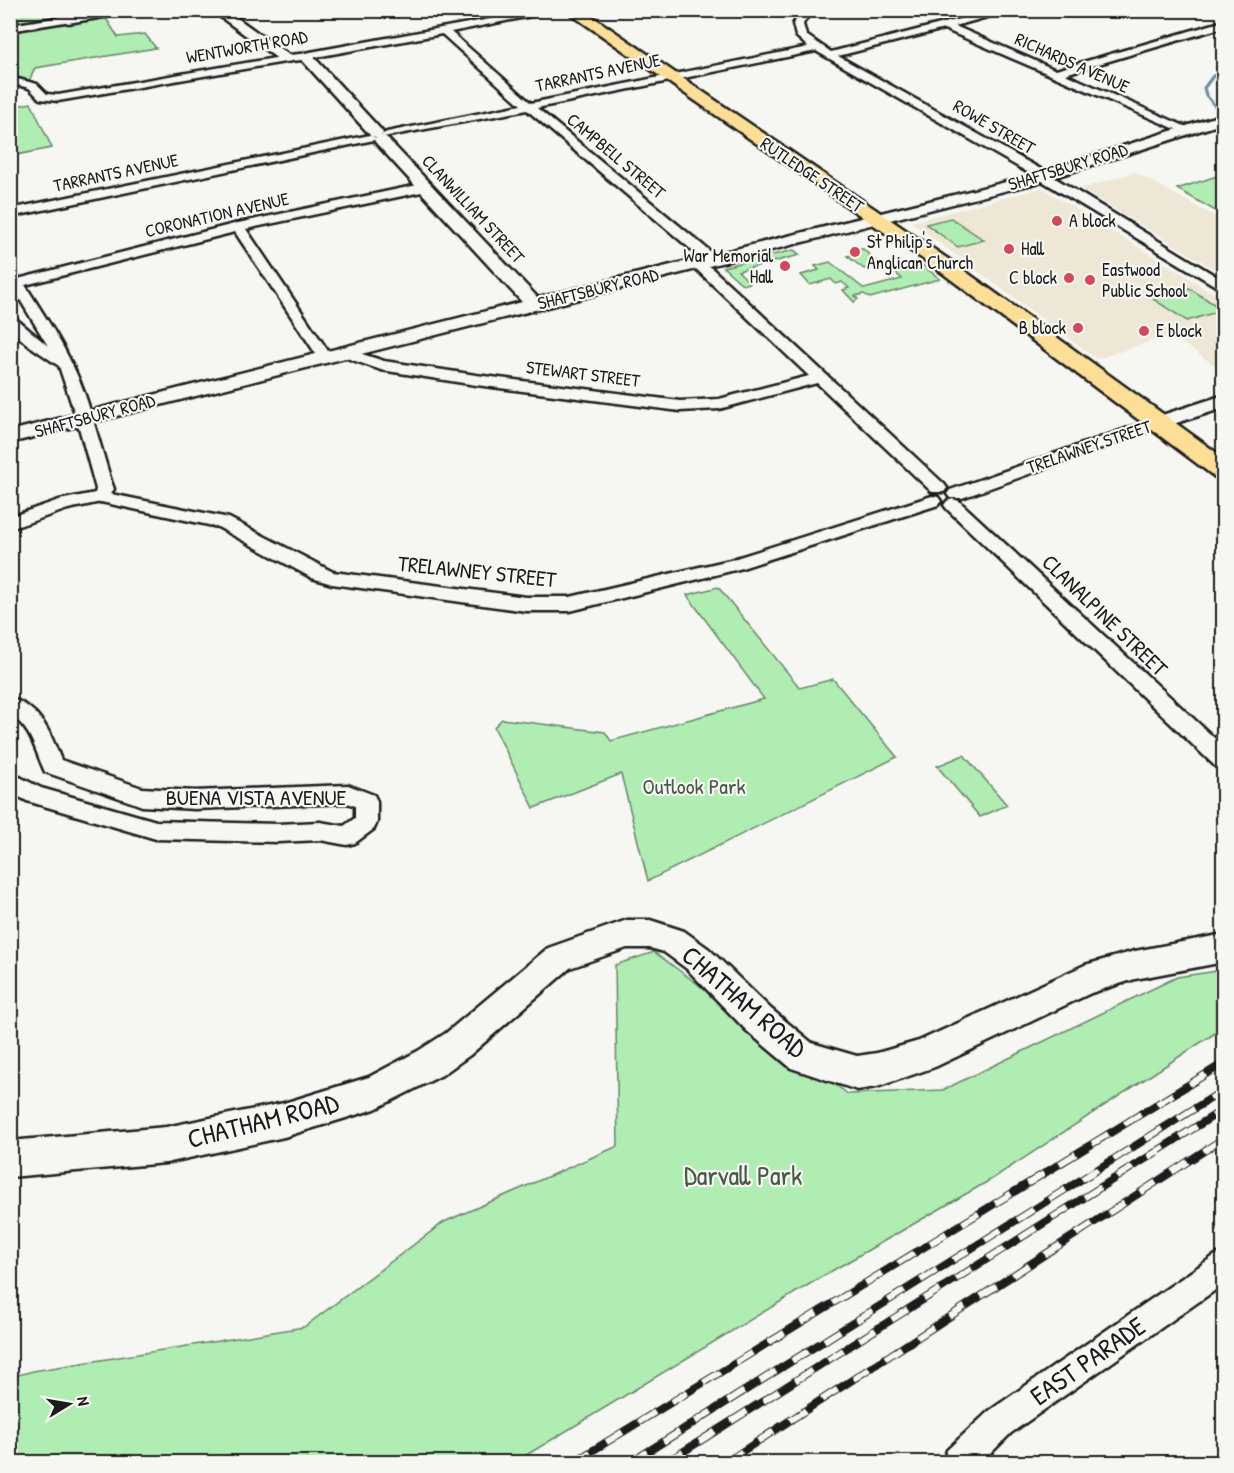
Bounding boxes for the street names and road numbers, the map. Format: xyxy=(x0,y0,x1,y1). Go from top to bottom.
street label: WENTWORTH ROAD xyxy=(184,23,310,69)
street label: RICHARDS AVENUE xyxy=(1011,26,1133,99)
street label: TARRANTS AVENUE xyxy=(533,47,663,98)
street label: ROWE STREET xyxy=(949,93,1040,160)
street label: CAMPBELL STREET xyxy=(562,107,671,205)
street label: RUTLEDGE STREET xyxy=(756,131,869,219)
street label: SHAFTSBURY ROAD xyxy=(1005,136,1131,197)
street label: TARRANTS AVENUE xyxy=(51,147,181,198)
street label: CLANWILLIAM STREET xyxy=(416,149,531,269)
street label: CORONATION AVENUE xyxy=(142,186,291,243)
street label: SHAFTSBURY ROAD xyxy=(535,261,661,316)
street label: STEWART STREET xyxy=(525,354,642,393)
street label: SHAFTSBURY ROAD xyxy=(32,387,158,444)
street label: TRELAWNEY STREET xyxy=(1023,413,1155,480)
street label: CLANALPINE STREET xyxy=(1036,547,1175,683)
street label: TRELAWNEY STREET xyxy=(396,548,558,594)
street label: BUENA VISTA AVENUE xyxy=(166,782,347,812)
street label: CHATHAM ROAD xyxy=(675,937,815,1066)
street label: CHATHAM ROAD xyxy=(183,1084,342,1156)
street label: EAST PARADE xyxy=(1023,1307,1152,1413)

